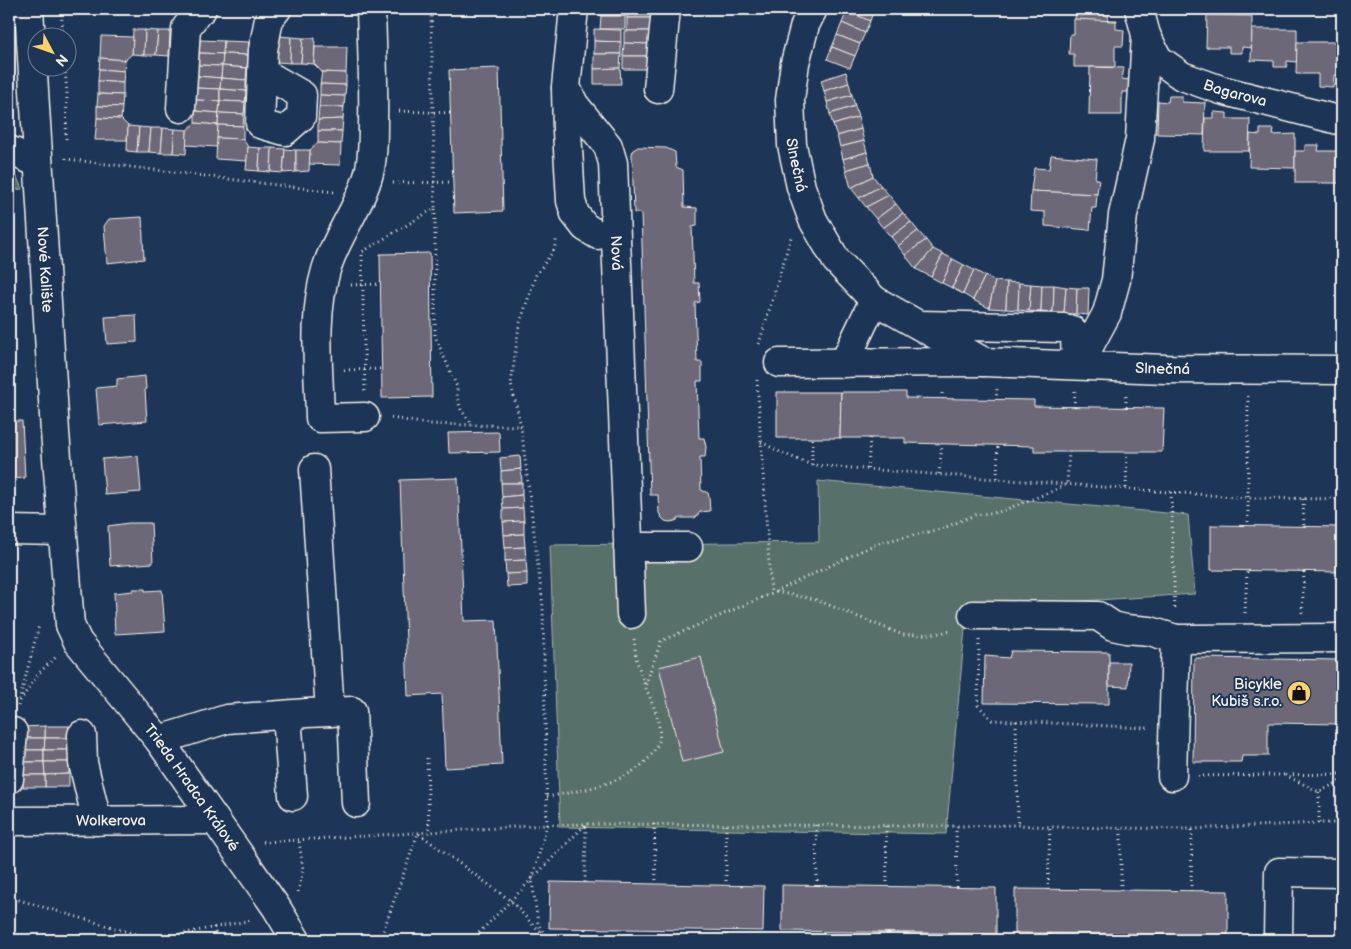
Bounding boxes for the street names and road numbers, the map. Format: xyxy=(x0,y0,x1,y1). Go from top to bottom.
street label: Bagarova xyxy=(1201,75,1269,111)
street label: Slnečná xyxy=(782,138,811,195)
street label: Nové Kalište xyxy=(32,226,57,313)
street label: Nová xyxy=(606,235,626,271)
street label: Slnečná xyxy=(1135,359,1190,379)
street label: Trieda Hradca Králové xyxy=(140,720,243,855)
street label: Wolkerova xyxy=(76,811,146,831)

